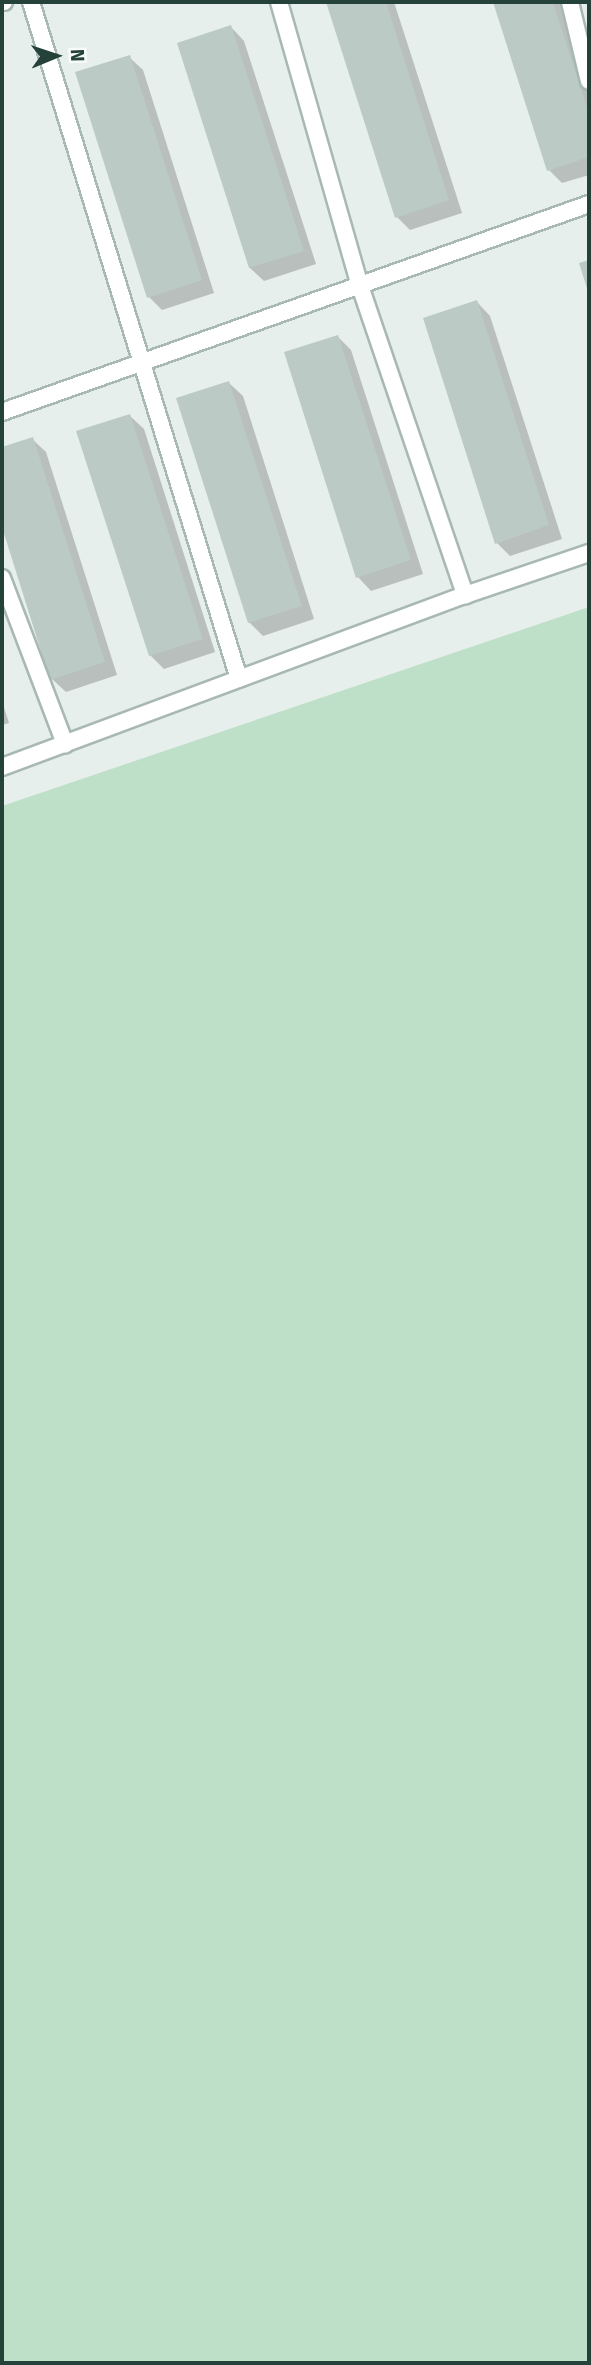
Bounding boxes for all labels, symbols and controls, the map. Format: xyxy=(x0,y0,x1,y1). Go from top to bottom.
north arrow xyxy=(21,21,91,91)
text: N xyxy=(66,49,89,62)

